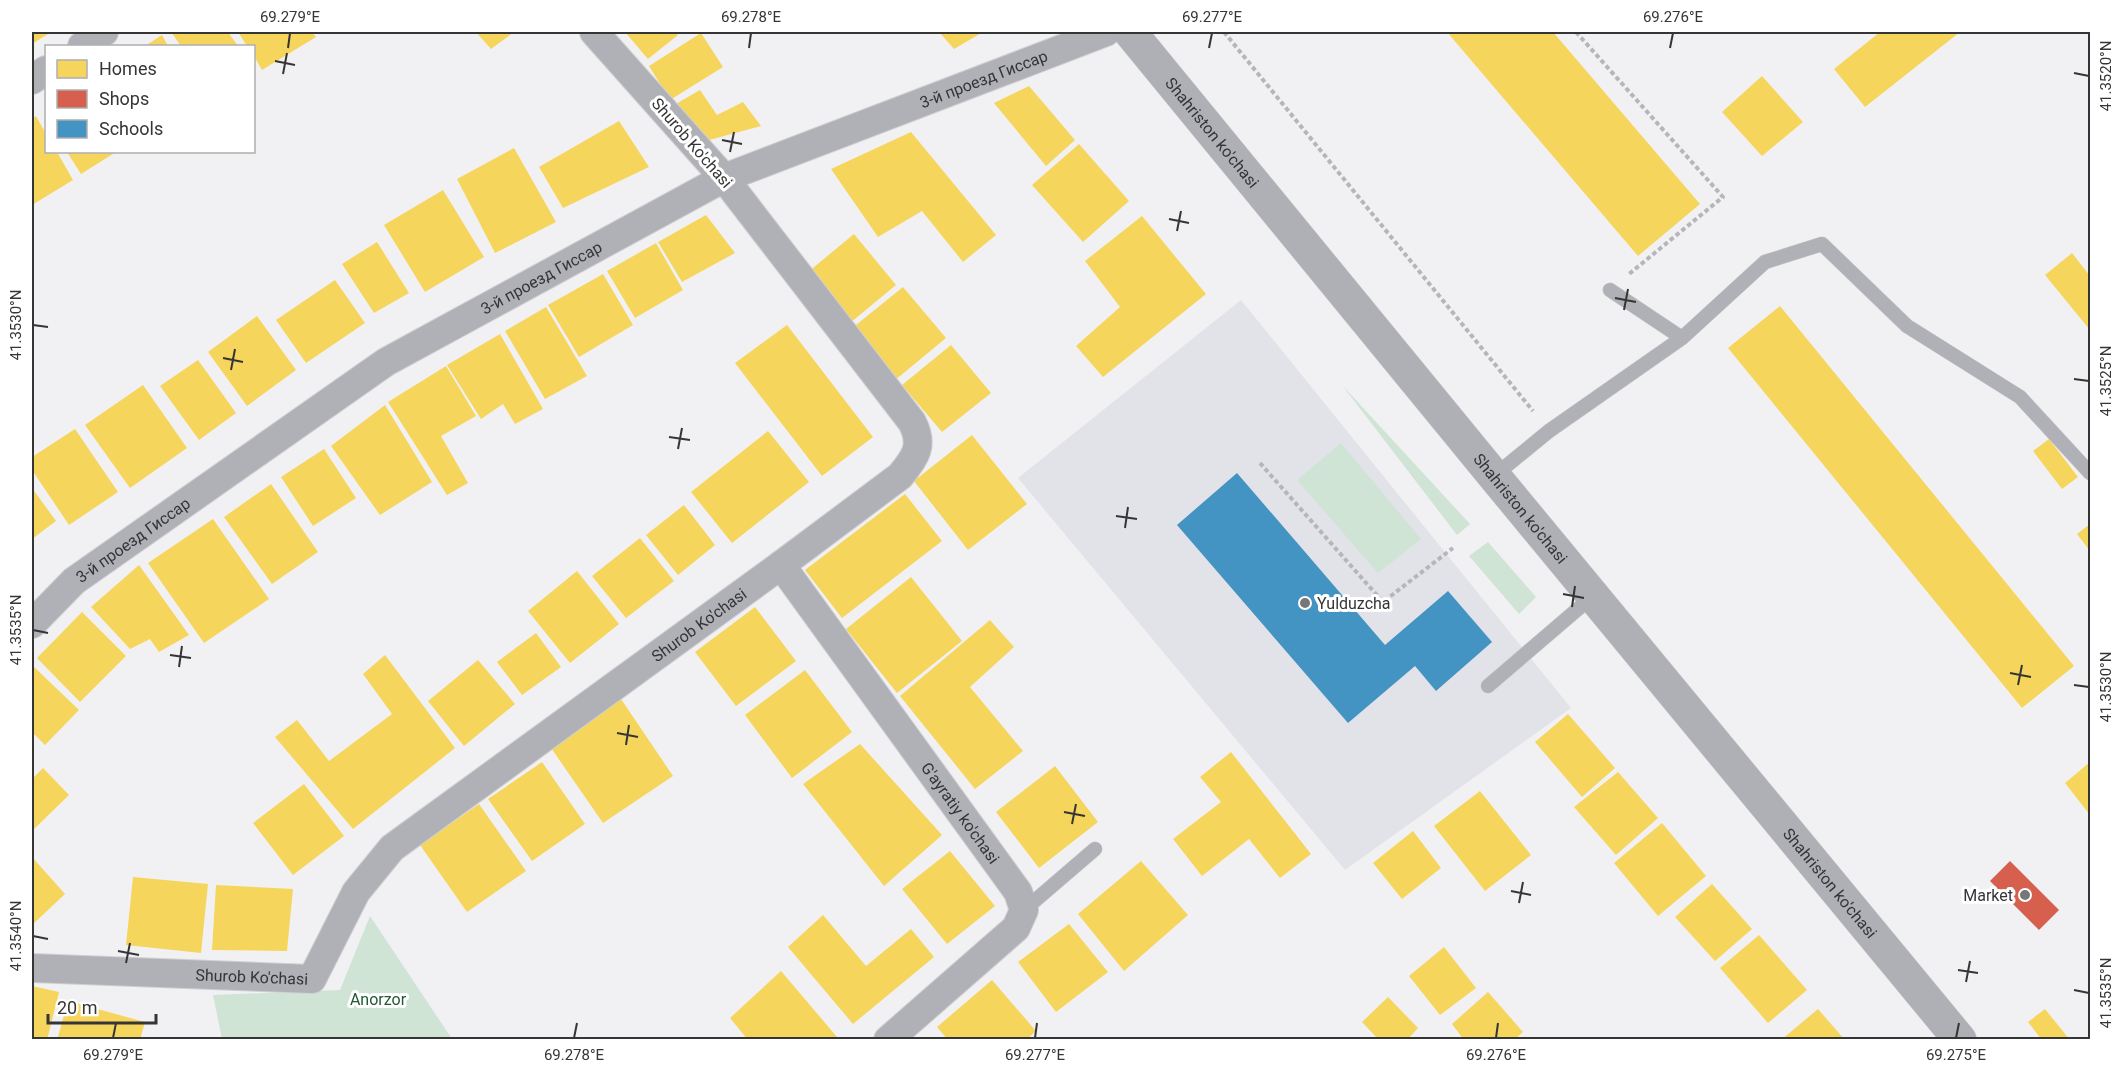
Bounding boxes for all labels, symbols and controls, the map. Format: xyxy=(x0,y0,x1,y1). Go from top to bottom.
text: 69.279°E xyxy=(260,8,321,26)
text: 69.278°E xyxy=(721,8,782,26)
text: 69.277°E xyxy=(1182,8,1243,26)
text: 69.276°E xyxy=(1643,8,1704,26)
text: 41.3520°N xyxy=(2097,41,2115,111)
legend xyxy=(45,45,255,153)
street label: 3-й проезд Гиссар xyxy=(917,46,1050,112)
text: Homes xyxy=(99,58,157,79)
street label: Shahriston ko'chasi xyxy=(1162,74,1263,192)
text: Shops xyxy=(99,88,149,109)
street label: Shurob Ko'chasi xyxy=(648,94,736,192)
text: Schools xyxy=(99,118,163,139)
street label: 3-й проезд Гиссар xyxy=(477,237,605,318)
text: 41.3530°N xyxy=(7,290,25,360)
text: 41.3525°N xyxy=(2097,346,2115,416)
street label: Shahriston ko'chasi xyxy=(1470,449,1572,567)
street label: 3-й проезд Гиссар xyxy=(72,493,194,586)
street label: Shurob Ko'chasi xyxy=(648,584,750,666)
place label: Yulduzcha xyxy=(1317,594,1391,613)
text: 41.3535°N xyxy=(7,595,25,665)
marker: Yulduzcha xyxy=(1298,596,1312,610)
text: 41.3530°N xyxy=(2097,652,2115,722)
street label: G'ayratiy ko'chasi xyxy=(918,758,1004,867)
street label: Shahriston ko'chasi xyxy=(1779,824,1881,942)
place label: Market xyxy=(1963,886,2013,905)
marker: Market xyxy=(2018,888,2032,902)
text: 41.3540°N xyxy=(7,901,25,971)
text: 41.3535°N xyxy=(2097,958,2115,1028)
street label: Shurob Ko'chasi xyxy=(195,965,309,988)
scale bar xyxy=(48,987,156,1025)
park label: Anorzor xyxy=(350,990,407,1009)
text: 20 m xyxy=(57,997,97,1018)
text: 69.279°E xyxy=(83,1046,144,1064)
text: 69.278°E xyxy=(544,1046,605,1064)
text: 69.277°E xyxy=(1005,1046,1066,1064)
text: 69.276°E xyxy=(1466,1046,1527,1064)
text: 69.275°E xyxy=(1926,1046,1987,1064)

